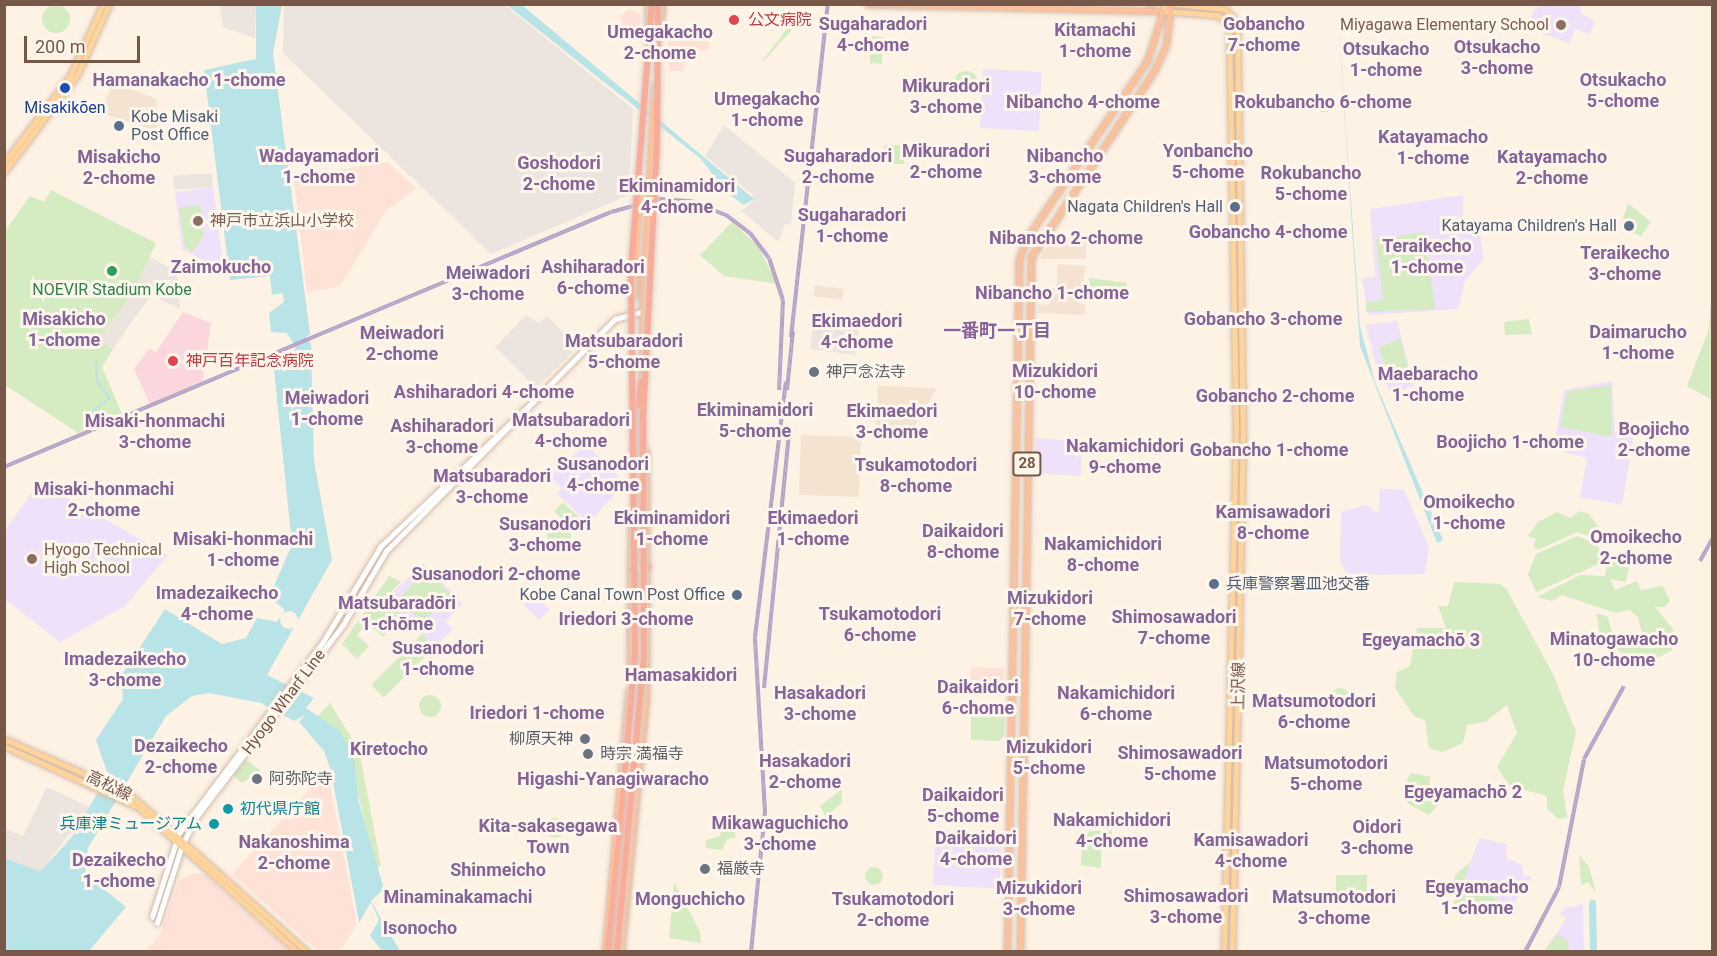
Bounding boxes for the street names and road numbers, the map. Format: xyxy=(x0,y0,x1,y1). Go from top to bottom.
road number: 28 xyxy=(1012,452,1042,476)
street label: Hyogo Wharf Line xyxy=(238,646,330,758)
street label: 上沢線 xyxy=(1229,662,1249,710)
street label: 高松線 xyxy=(83,767,135,805)

